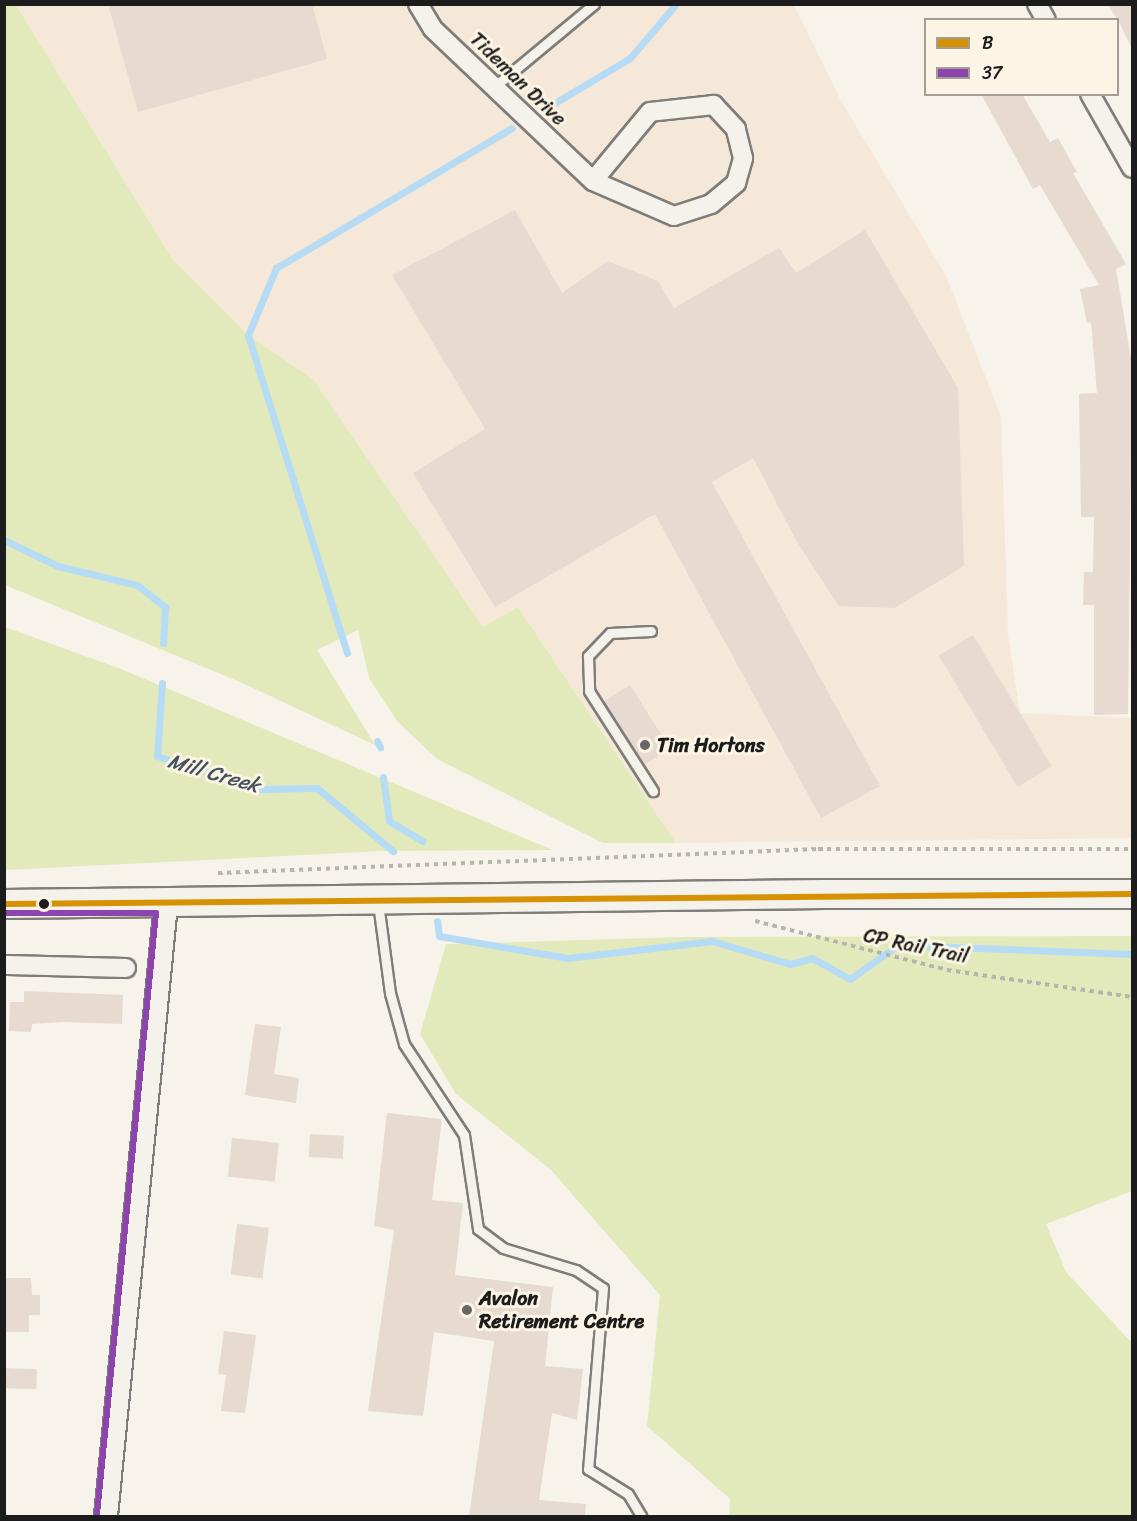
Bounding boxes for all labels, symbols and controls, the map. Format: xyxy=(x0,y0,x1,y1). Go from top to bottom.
legend xyxy=(924,18,1119,96)
street label: Tideman Drive xyxy=(465,27,571,131)
text: B xyxy=(982,27,993,59)
text: 37 xyxy=(982,57,1002,89)
place label: Tim Hortons xyxy=(657,733,766,757)
marker: Tim Hortons xyxy=(638,738,652,752)
water label: Mill Creek xyxy=(165,748,263,798)
unlabelled marker xyxy=(38,898,50,910)
street label: CP Rail Trail xyxy=(861,923,971,969)
place label: Avalon Retirement Centre xyxy=(479,1286,645,1333)
marker: Avalon Retirement Centre xyxy=(460,1303,474,1317)

